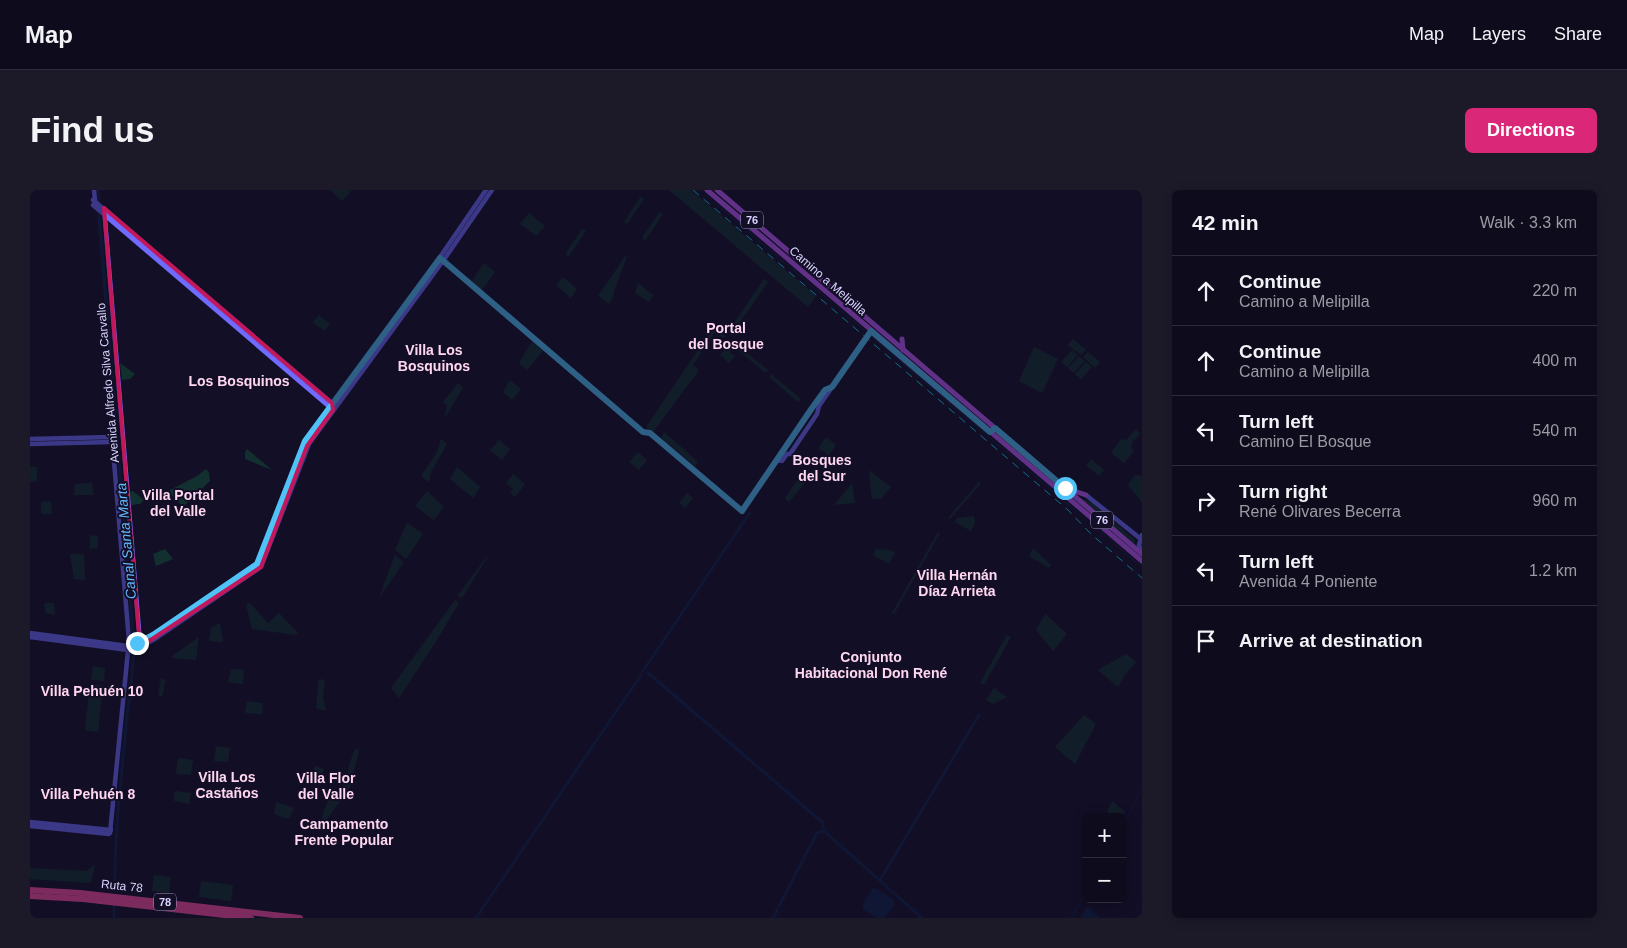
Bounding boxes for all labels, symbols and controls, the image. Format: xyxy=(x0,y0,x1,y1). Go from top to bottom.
text: Map xyxy=(25,21,73,48)
text: Map xyxy=(1409,24,1444,44)
text: Layers xyxy=(1472,24,1526,44)
text: Share xyxy=(1554,24,1602,44)
button: Directions xyxy=(1465,108,1597,153)
text: Find us xyxy=(30,110,154,149)
text: 42 min xyxy=(1192,211,1259,234)
road number: 76 xyxy=(741,212,763,228)
text: Walk · 3.3 km xyxy=(1480,214,1577,231)
street label: Camino a Melipilla xyxy=(786,244,870,319)
text: Continue xyxy=(1239,271,1321,292)
icon: ahead xyxy=(1192,277,1220,305)
text: 220 m xyxy=(1533,282,1577,299)
text: Camino a Melipilla xyxy=(1239,293,1370,310)
street label: Avenida Alfredo Silva Carvallo xyxy=(94,302,122,464)
district label: Portal del Bosque xyxy=(688,320,764,352)
text: Continue xyxy=(1239,341,1321,362)
district label: Villa Los Bosquinos xyxy=(398,342,470,374)
icon: ahead xyxy=(1192,347,1220,375)
text: 400 m xyxy=(1533,352,1577,369)
text: Camino a Melipilla xyxy=(1239,363,1370,380)
district label: Los Bosquinos xyxy=(188,373,290,389)
text: Turn left xyxy=(1239,411,1314,432)
icon: left xyxy=(1192,417,1220,445)
text: 540 m xyxy=(1533,422,1577,439)
text: Camino El Bosque xyxy=(1239,433,1372,450)
district label: Bosques del Sur xyxy=(792,452,852,484)
route start xyxy=(1054,477,1077,500)
text: Turn right xyxy=(1239,481,1327,502)
water label: Canal Santa Marta xyxy=(113,482,139,600)
district label: Villa Portal del Valle xyxy=(142,487,214,519)
icon: right xyxy=(1192,487,1220,515)
text: 960 m xyxy=(1533,492,1577,509)
text: René Olivares Becerra xyxy=(1239,503,1401,520)
road number: 76 xyxy=(1091,512,1113,528)
text: Turn left xyxy=(1239,551,1314,572)
icon: left xyxy=(1192,557,1220,585)
text: 1.2 km xyxy=(1529,562,1577,579)
district label: Villa Hernán Díaz Arrieta xyxy=(917,567,997,599)
text: Avenida 4 Poniente xyxy=(1239,573,1377,590)
icon: arrive xyxy=(1192,627,1220,655)
text: Arrive at destination xyxy=(1239,630,1423,651)
route end xyxy=(126,632,149,655)
district label: Conjunto Habitacional Don René xyxy=(795,649,947,681)
district label: Villa Pehuén 10 xyxy=(41,683,143,699)
district label: Villa Los Castaños xyxy=(195,769,259,801)
district label: Villa Flor del Valle xyxy=(297,770,356,802)
district label: Villa Pehuén 8 xyxy=(41,786,136,802)
map controls xyxy=(1082,813,1127,903)
button: + xyxy=(1082,813,1127,858)
district label: Campamento Frente Popular xyxy=(295,816,394,848)
button: − xyxy=(1082,858,1127,903)
street label: Ruta 78 xyxy=(100,877,144,895)
road number: 78 xyxy=(154,894,176,910)

